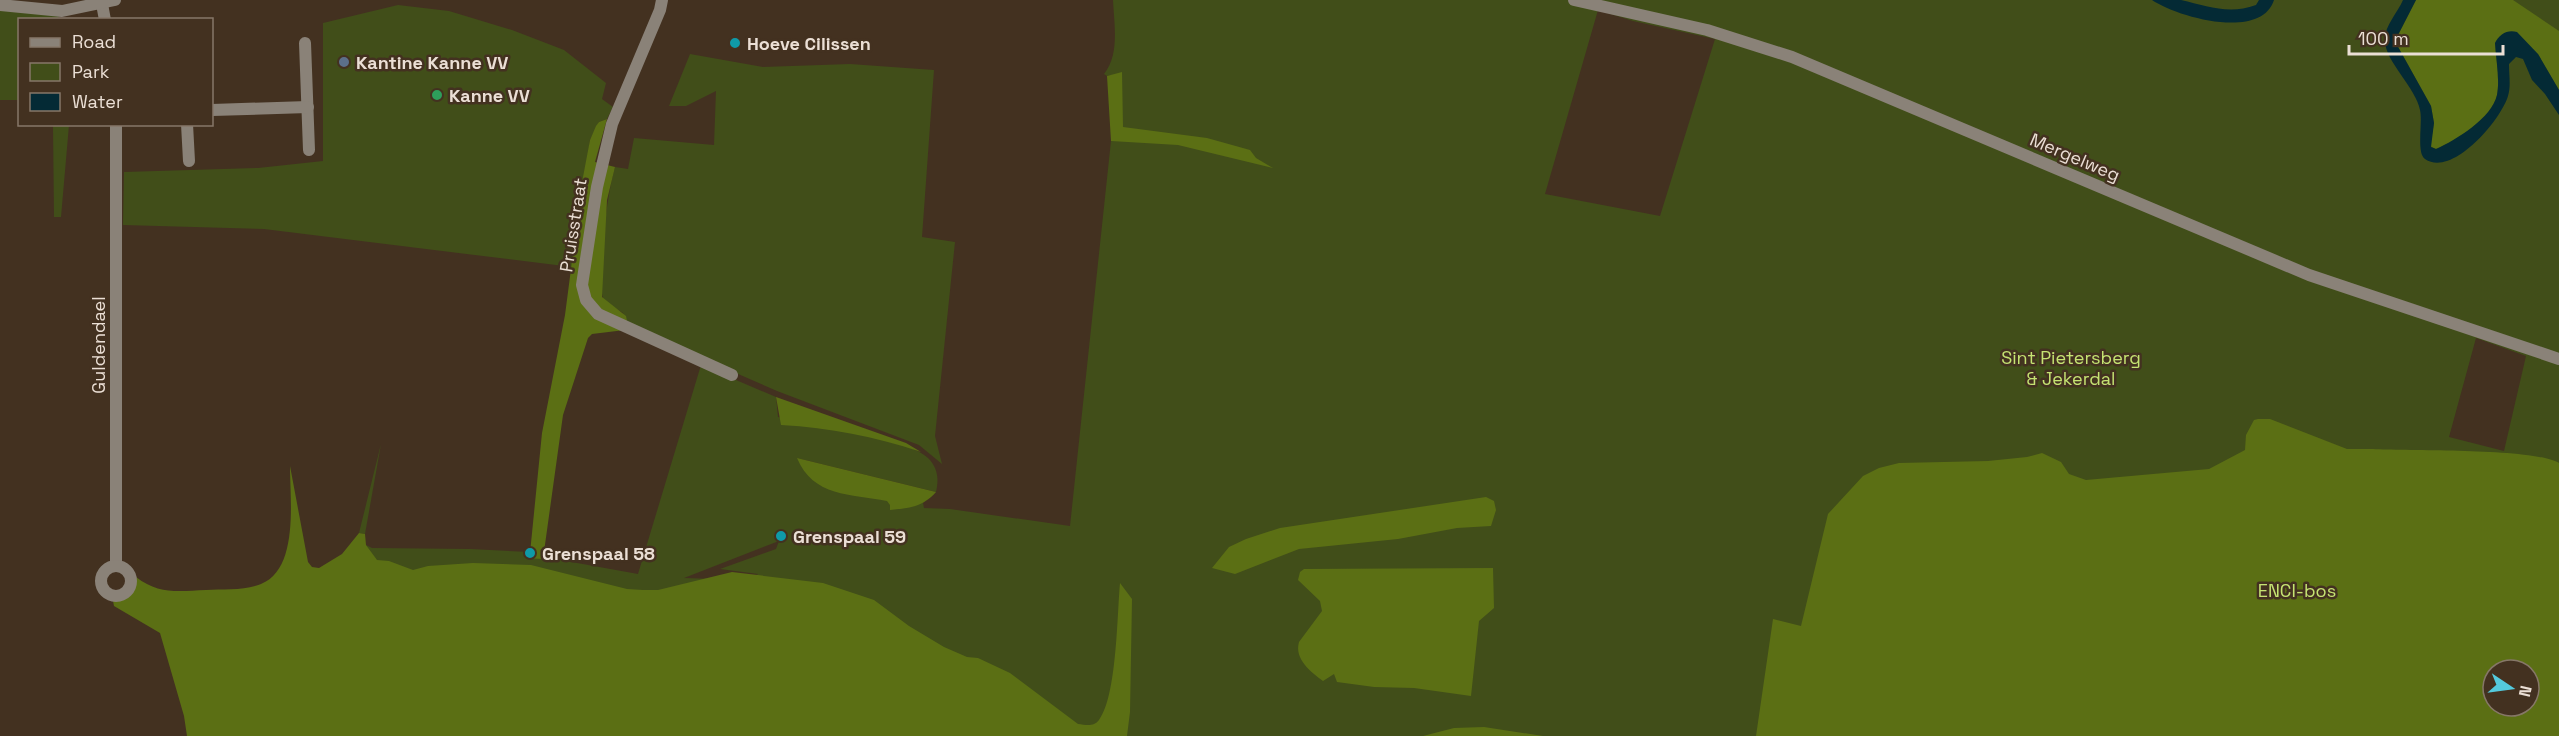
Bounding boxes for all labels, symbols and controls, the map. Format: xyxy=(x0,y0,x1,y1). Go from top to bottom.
legend xyxy=(18,18,213,126)
scale bar xyxy=(2349,18,2504,56)
text: 100 m xyxy=(2358,27,2409,50)
text: Road xyxy=(72,30,116,53)
place label: Hoeve Cilissen xyxy=(747,32,871,55)
marker: Hoeve Cilissen xyxy=(728,36,742,50)
place label: Kantine Kanne VV xyxy=(356,51,508,74)
marker: Kantine Kanne VV xyxy=(337,55,351,69)
text: Park xyxy=(72,60,110,83)
place label: Kanne VV xyxy=(449,84,530,107)
marker: Kanne VV xyxy=(430,88,444,102)
text: Water xyxy=(72,90,123,113)
street label: Mergelweg xyxy=(2026,128,2124,186)
street label: Pruisstraat xyxy=(554,176,592,274)
street label: Guldendael xyxy=(87,296,110,394)
park label: Sint Pietersberg & Jekerdal xyxy=(2001,346,2141,390)
place label: Grenspaal 59 xyxy=(793,525,906,548)
marker: Grenspaal 59 xyxy=(774,529,788,543)
place label: Grenspaal 58 xyxy=(542,542,655,565)
marker: Grenspaal 58 xyxy=(523,546,537,560)
park label: ENCI-bos xyxy=(2258,579,2336,602)
north arrow xyxy=(2481,658,2541,718)
text: N xyxy=(2514,684,2537,699)

